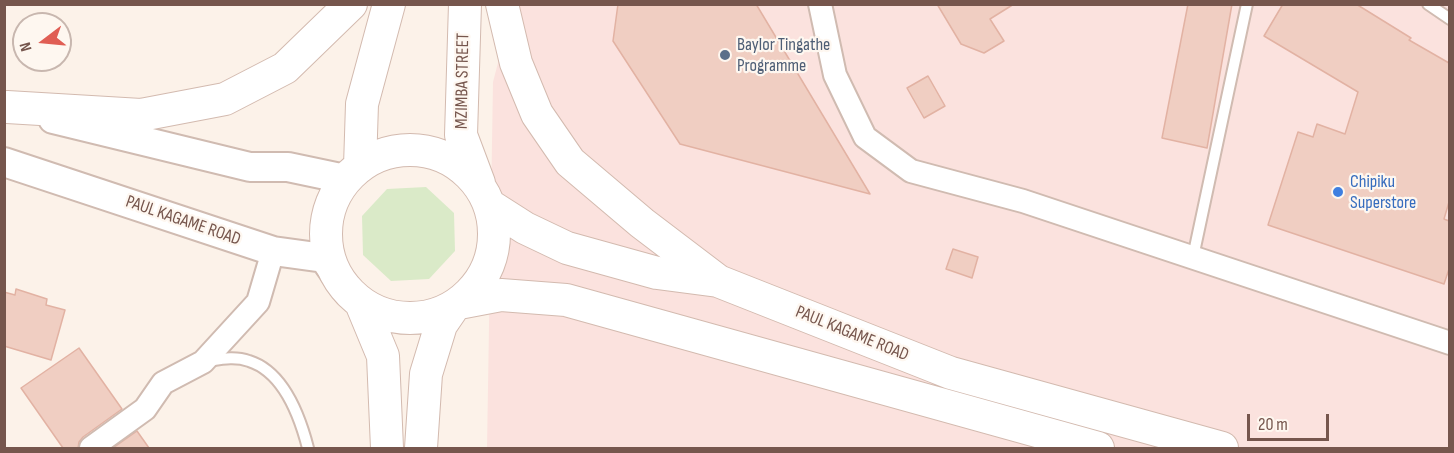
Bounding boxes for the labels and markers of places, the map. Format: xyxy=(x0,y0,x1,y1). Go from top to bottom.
place label: Baylor Tingathe Programme xyxy=(737,34,830,76)
marker: Baylor Tingathe Programme xyxy=(718,48,732,62)
place label: Chipiku Superstore xyxy=(1350,171,1416,213)
marker: Chipiku Superstore xyxy=(1331,185,1345,199)

